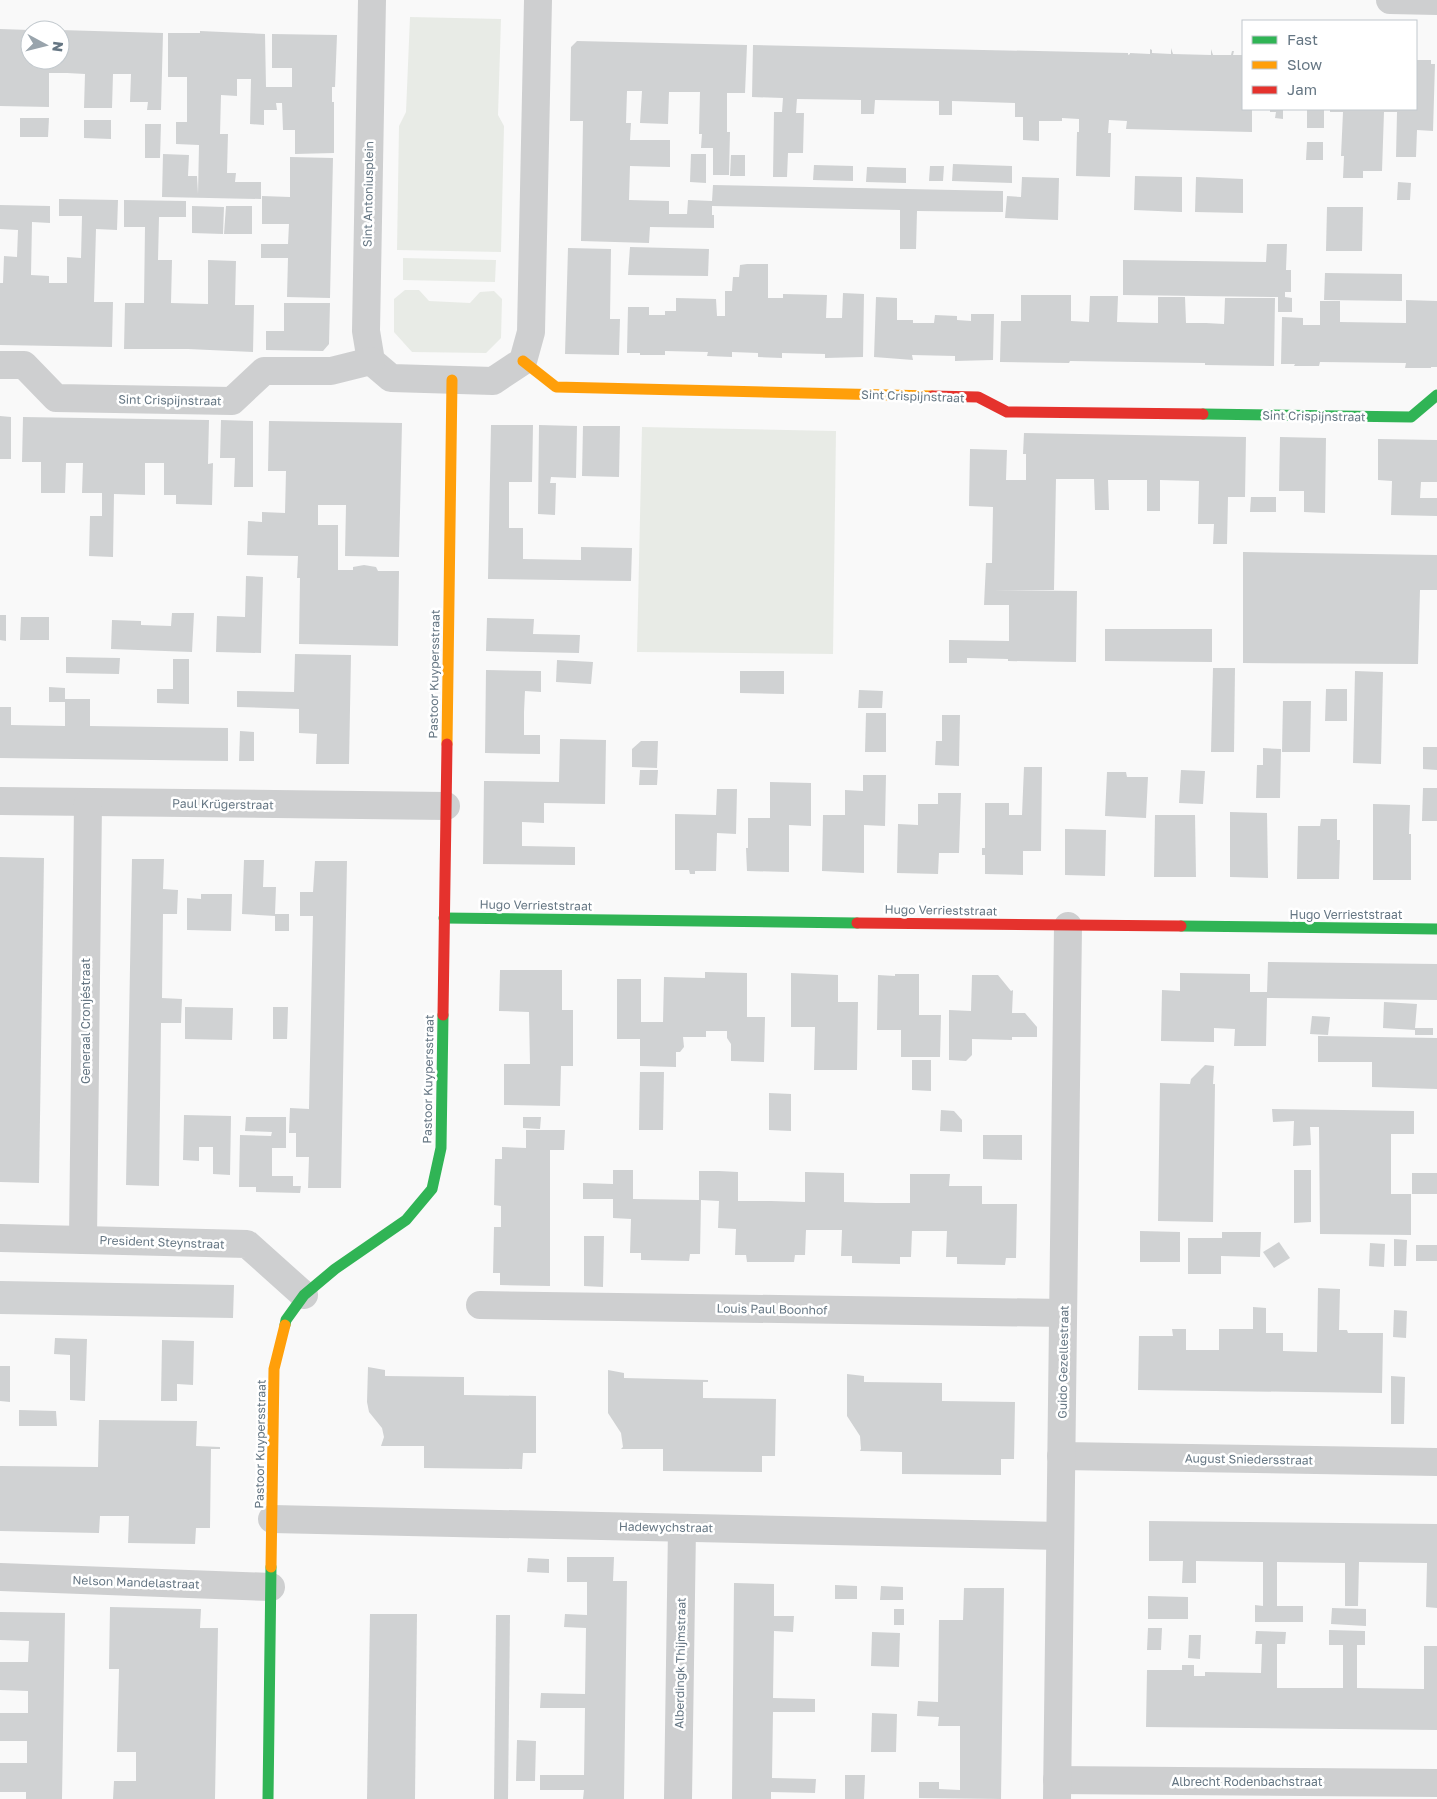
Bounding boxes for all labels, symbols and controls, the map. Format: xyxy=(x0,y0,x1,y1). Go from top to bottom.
north arrow xyxy=(20,20,70,70)
legend xyxy=(1242,20,1417,110)
text: Fast xyxy=(1287,30,1318,48)
text: N xyxy=(49,40,67,53)
text: Slow xyxy=(1287,55,1322,73)
text: Jam xyxy=(1287,80,1317,98)
street label: Sint Antoniusplein xyxy=(360,141,376,247)
street label: Sint Crispijnstraat xyxy=(861,387,965,405)
street label: Sint Crispijnstraat xyxy=(118,392,222,408)
street label: Sint Crispijnstraat xyxy=(1262,408,1366,424)
street label: Pastoor Kuypersstraat xyxy=(425,609,443,739)
street label: Paul Krügerstraat xyxy=(172,796,274,812)
street label: Hugo Verrieststraat xyxy=(479,897,593,913)
street label: Hugo Verrieststraat xyxy=(884,902,998,918)
street label: Hugo Verrieststraat xyxy=(1290,907,1403,922)
street label: Generaal Cronjéstraat xyxy=(78,958,93,1084)
street label: Pastoor Kuypersstraat xyxy=(419,1014,437,1144)
street label: President Steynstraat xyxy=(99,1232,225,1252)
street label: Louis Paul Boonhof xyxy=(716,1301,828,1317)
street label: Guido Gezellestraat xyxy=(1055,1305,1071,1419)
street label: Pastoor Kuypersstraat xyxy=(251,1379,269,1509)
street label: August Sniedersstraat xyxy=(1185,1450,1314,1468)
street label: Hadewychstraat xyxy=(619,1519,714,1535)
street label: Nelson Mandelastraat xyxy=(72,1572,200,1592)
street label: Alberdingk Thijmstraat xyxy=(671,1597,689,1729)
street label: Albrecht Rodenbachstraat xyxy=(1171,1774,1323,1789)

